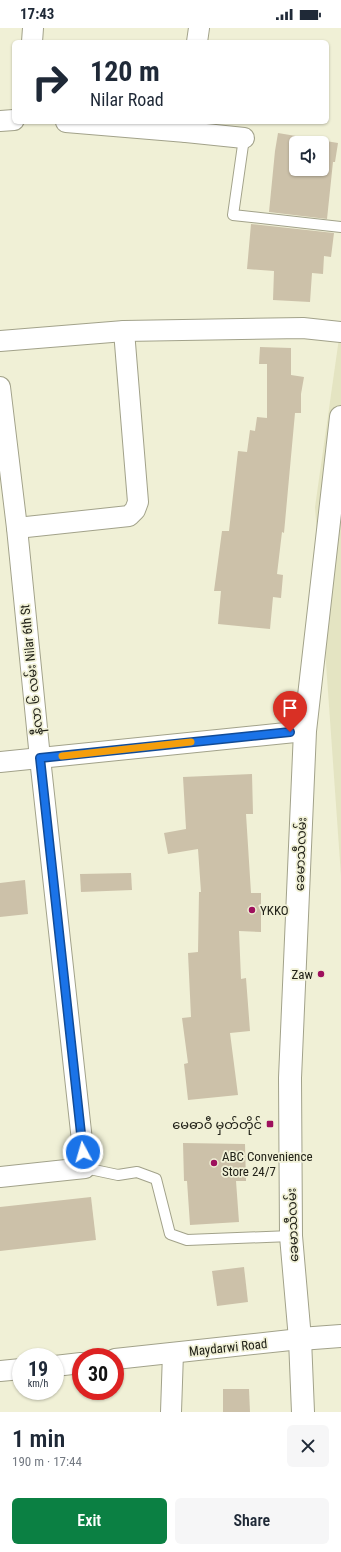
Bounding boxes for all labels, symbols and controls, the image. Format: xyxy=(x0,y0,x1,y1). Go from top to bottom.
text: 17:43 xyxy=(20,5,54,23)
text: 120 m xyxy=(90,55,160,88)
icon: right xyxy=(24,56,76,108)
text: Nilar Road xyxy=(90,89,164,110)
map controls xyxy=(289,136,329,176)
button: sound xyxy=(289,136,329,176)
street label: နီလာ ၆ လမ်း Nilar 6th St xyxy=(16,603,49,736)
pin xyxy=(273,691,307,732)
icon: arrive xyxy=(279,697,301,719)
street label: ခေမာသီလမ်း xyxy=(291,817,309,891)
place label: YKKO xyxy=(260,903,289,918)
marker: YKKO xyxy=(247,905,257,915)
place label: Zaw xyxy=(292,967,314,982)
marker: Zaw xyxy=(316,969,326,979)
place label: မေဓာဝီ မှတ်တိုင် xyxy=(172,1116,262,1135)
marker: မေဓာဝီ မှတ်တိုင် xyxy=(265,1119,275,1129)
position arrow xyxy=(62,1131,104,1173)
place label: ABC Convenience Store 24/7 xyxy=(222,1149,312,1179)
marker: ABC Convenience Store 24/7 xyxy=(209,1158,219,1168)
street label: ခေမာသီလမ်း xyxy=(283,1188,301,1262)
street label: Maydarwi Road xyxy=(188,1336,268,1359)
speed limit sign: 30 xyxy=(72,1348,124,1400)
text: 19 xyxy=(28,1357,48,1381)
text: km/h xyxy=(28,1378,48,1389)
text: 1 min xyxy=(12,1425,65,1453)
button: close xyxy=(287,1425,329,1467)
text: 190 m · 17:44 xyxy=(12,1454,82,1469)
button: Exit xyxy=(12,1498,167,1544)
button: Share xyxy=(175,1498,329,1544)

